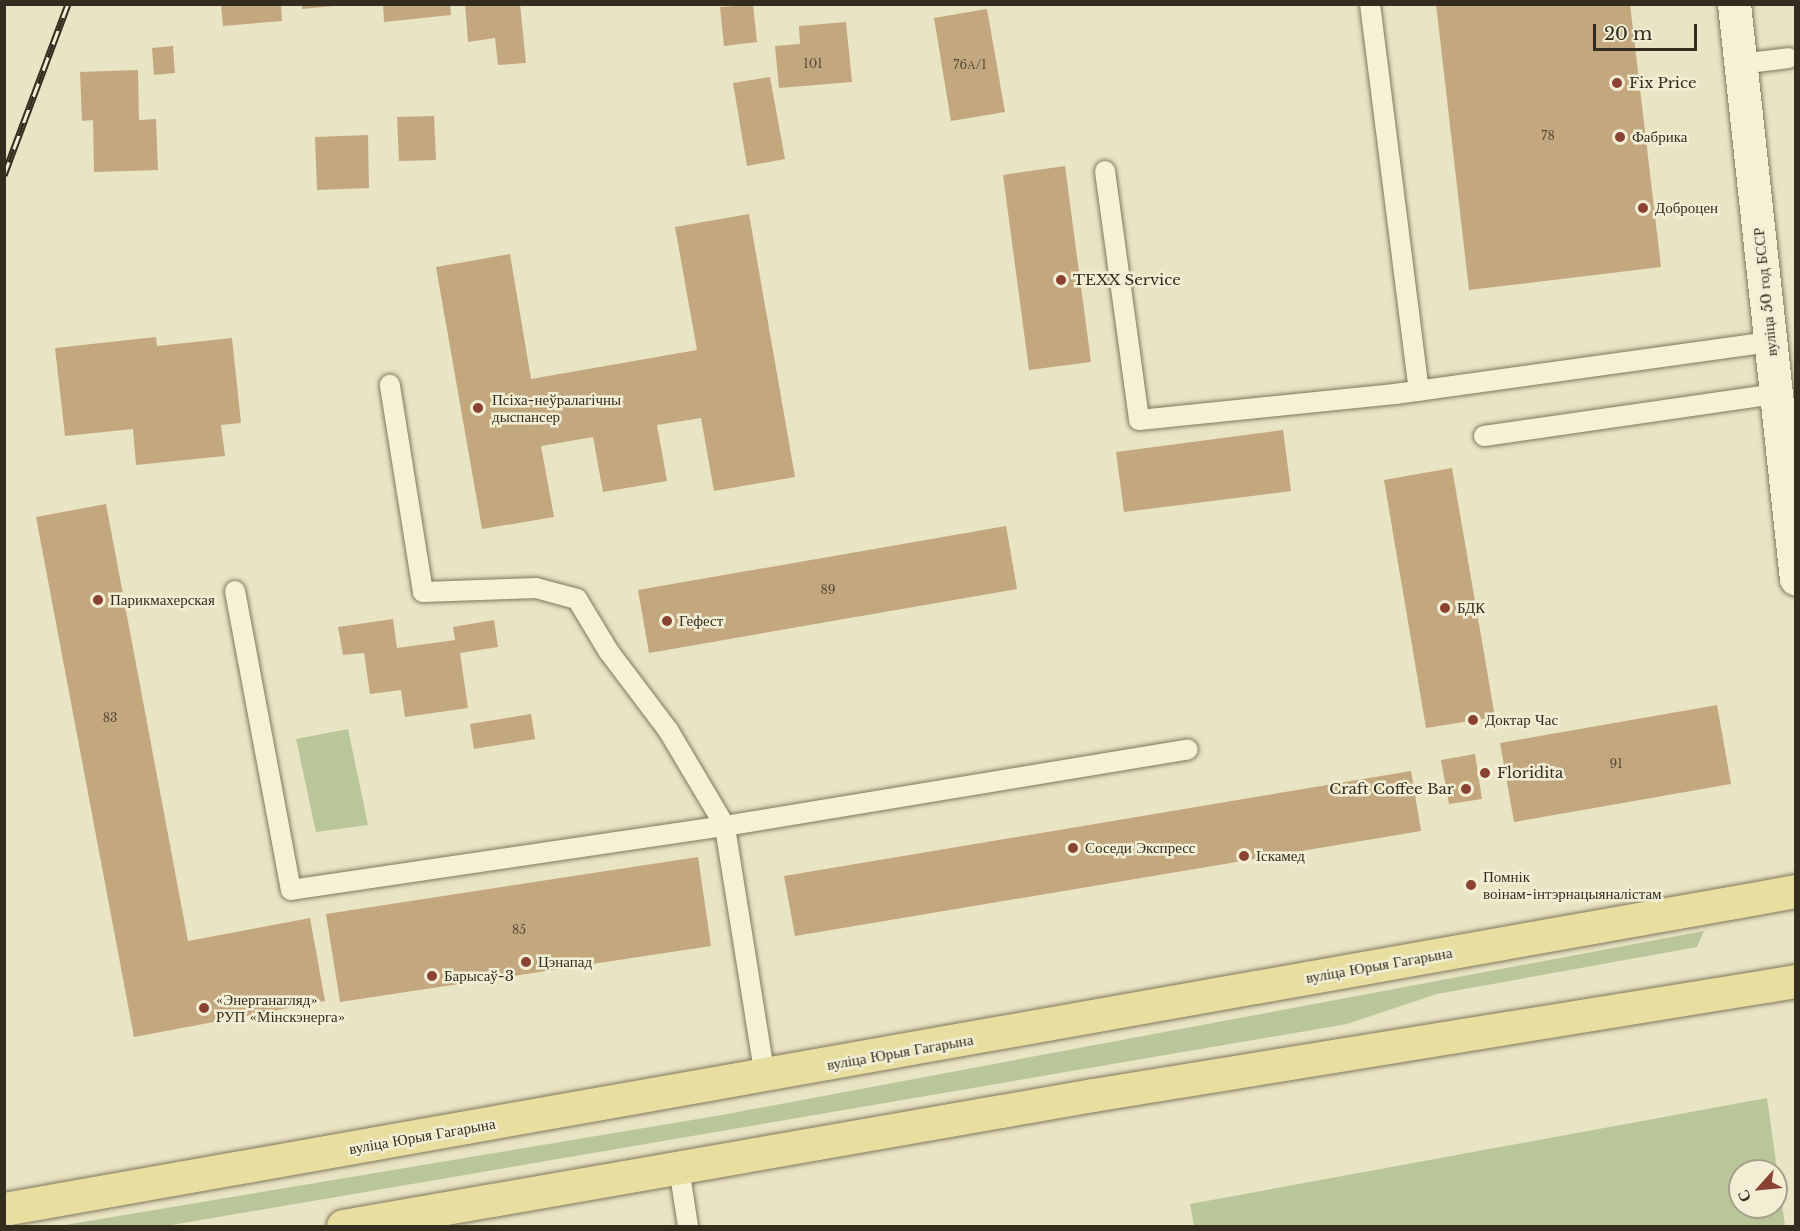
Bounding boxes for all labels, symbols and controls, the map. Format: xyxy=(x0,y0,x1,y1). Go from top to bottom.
scale bar xyxy=(1596,12,1700,50)
text: 20 m xyxy=(1604,23,1652,45)
house number: 101 xyxy=(803,57,823,71)
house number: 76А/1 xyxy=(953,58,987,72)
place label: Fix Price xyxy=(1629,74,1697,92)
marker: Fix Price xyxy=(1610,76,1624,90)
place label: Фабрика xyxy=(1632,128,1687,146)
house number: 78 xyxy=(1541,129,1555,143)
marker: Фабрика xyxy=(1613,130,1627,144)
place label: Доброцен xyxy=(1655,199,1718,217)
marker: Доброцен xyxy=(1636,201,1650,215)
street label: вуліца 50 год БССР xyxy=(1749,227,1781,357)
place label: TEXX Service xyxy=(1073,271,1181,289)
marker: TEXX Service xyxy=(1054,273,1068,287)
place label: Псіха-неўралагічны дыспансер xyxy=(492,390,621,425)
marker: Псіха-неўралагічны дыспансер xyxy=(469,399,487,417)
house number: 89 xyxy=(821,583,835,597)
place label: Парикмахерская xyxy=(110,591,215,609)
marker: Парикмахерская xyxy=(91,593,105,607)
place label: БДК xyxy=(1457,599,1485,617)
marker: БДК xyxy=(1438,601,1452,615)
place label: Гефест xyxy=(679,612,723,630)
marker: Гефест xyxy=(660,614,674,628)
house number: 83 xyxy=(103,711,117,725)
place label: Доктар Час xyxy=(1485,711,1558,729)
marker: Доктар Час xyxy=(1466,713,1480,727)
house number: 91 xyxy=(1609,757,1623,771)
place label: Floridita xyxy=(1497,764,1563,782)
marker: Floridita xyxy=(1478,766,1492,780)
place label: Craft Coffee Bar xyxy=(1329,780,1454,798)
marker: Craft Coffee Bar xyxy=(1459,782,1473,796)
place label: Соседи Экспресс xyxy=(1085,839,1195,857)
marker: Соседи Экспресс xyxy=(1066,841,1080,855)
place label: Іскамед xyxy=(1256,847,1305,865)
marker: Іскамед xyxy=(1237,849,1251,863)
place label: Помнік воінам-інтэрнацыяналістам xyxy=(1483,867,1662,902)
marker: Помнік воінам-інтэрнацыяналістам xyxy=(1464,878,1478,892)
house number: 85 xyxy=(512,923,526,937)
street label: вуліца Юрыя Гагарына xyxy=(1304,943,1454,987)
place label: Цэнапад xyxy=(538,953,592,971)
marker: Цэнапад xyxy=(519,955,533,969)
place label: Барысаў-3 xyxy=(444,967,514,985)
marker: Барысаў-3 xyxy=(425,969,439,983)
place label: «Энерганагляд» РУП «Мінскэнерга» xyxy=(216,990,345,1025)
marker: «Энерганагляд» РУП «Мінскэнерга» xyxy=(197,1001,211,1015)
street label: вуліца Юрыя Гагарына xyxy=(825,1030,975,1074)
street label: вуліца Юрыя Гагарына xyxy=(347,1114,497,1158)
north arrow xyxy=(1728,1159,1788,1219)
text: С xyxy=(1732,1187,1755,1206)

